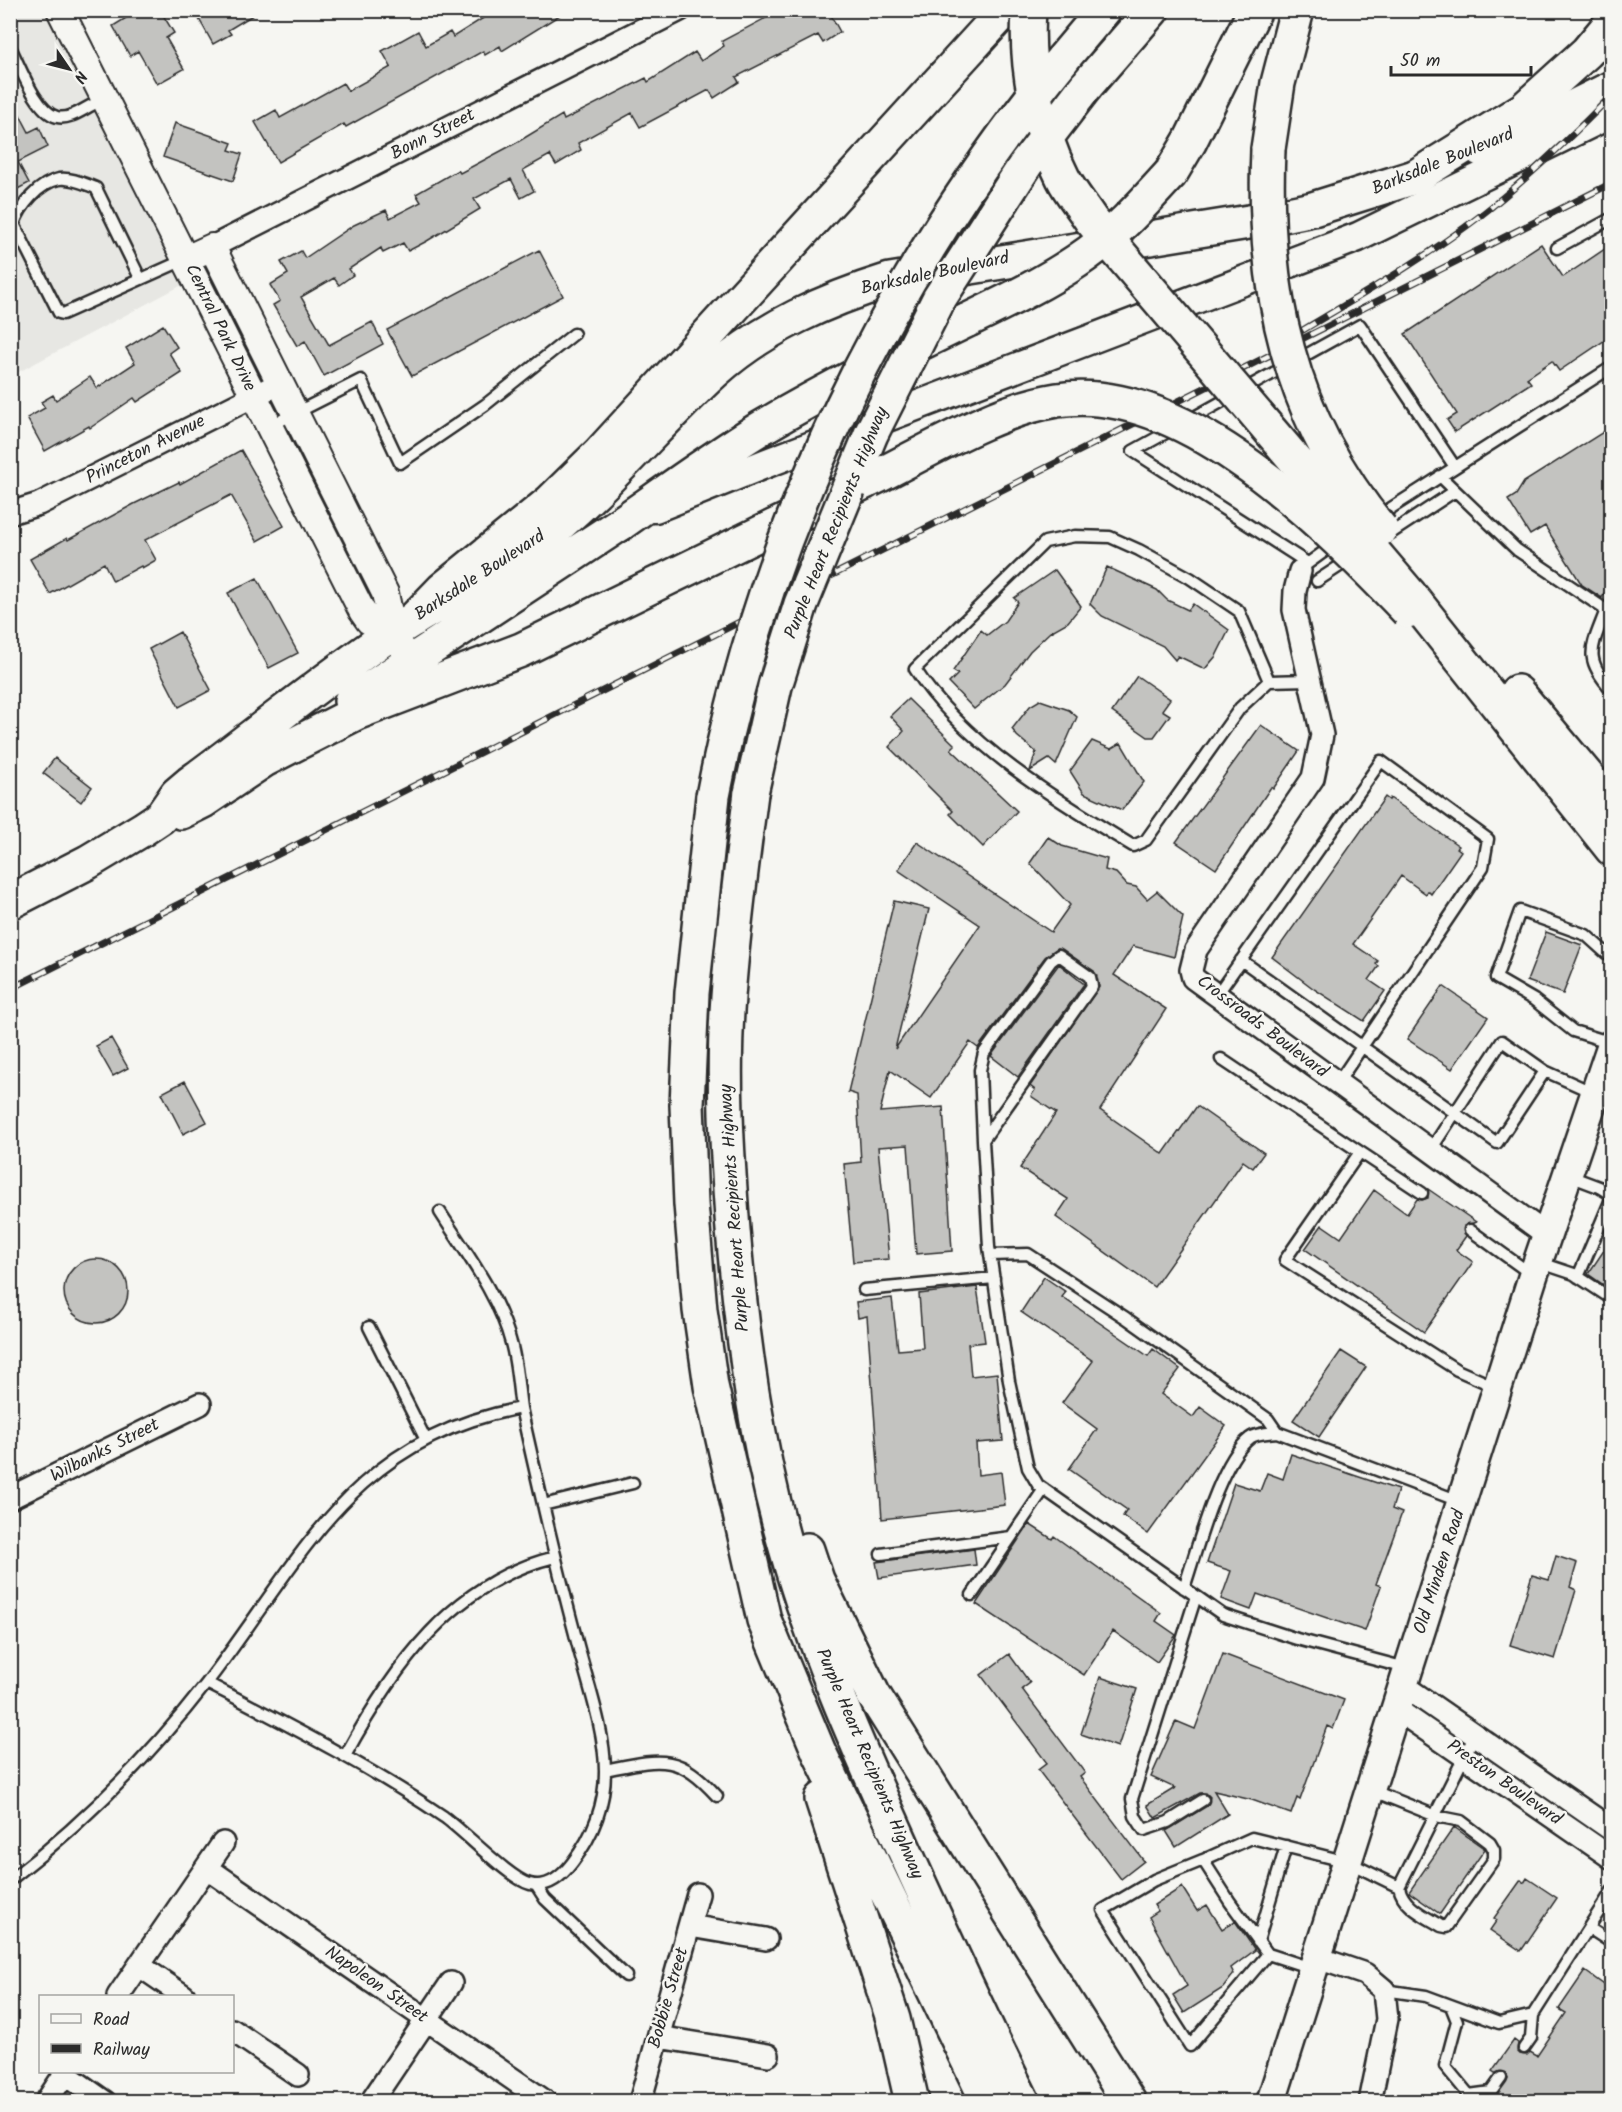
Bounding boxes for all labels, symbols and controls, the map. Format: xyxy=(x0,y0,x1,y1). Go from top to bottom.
north arrow xyxy=(39,39,99,99)
scale bar xyxy=(1391,39,1530,77)
text: 50 m xyxy=(1400,47,1440,76)
text: N xyxy=(67,65,93,88)
street label: Bonn Street xyxy=(386,101,481,169)
street label: Barksdale Boulevard xyxy=(1368,120,1519,204)
street label: Barksdale Boulevard xyxy=(858,244,1013,304)
street label: Central Park Drive xyxy=(177,259,263,397)
street label: Purple Heart Recipients Highway xyxy=(777,402,897,644)
street label: Princeton Avenue xyxy=(81,407,211,493)
street label: Barksdale Boulevard xyxy=(409,522,552,629)
street label: Crossroads Boulevard xyxy=(1190,968,1335,1087)
street label: Purple Heart Recipients Highway xyxy=(712,1083,758,1333)
street label: Wilbanks Street xyxy=(45,1411,166,1491)
street label: Old Minden Road xyxy=(1406,1505,1474,1638)
street label: Purple Heart Recipients Highway xyxy=(807,1644,931,1884)
street label: Preston Boulevard xyxy=(1440,1732,1569,1834)
street label: Napoleon Street xyxy=(318,1939,435,2032)
street label: Bobbie Street xyxy=(641,1943,698,2052)
legend xyxy=(39,1995,234,2073)
text: Road xyxy=(93,2006,130,2035)
text: Railway xyxy=(93,2036,150,2065)

